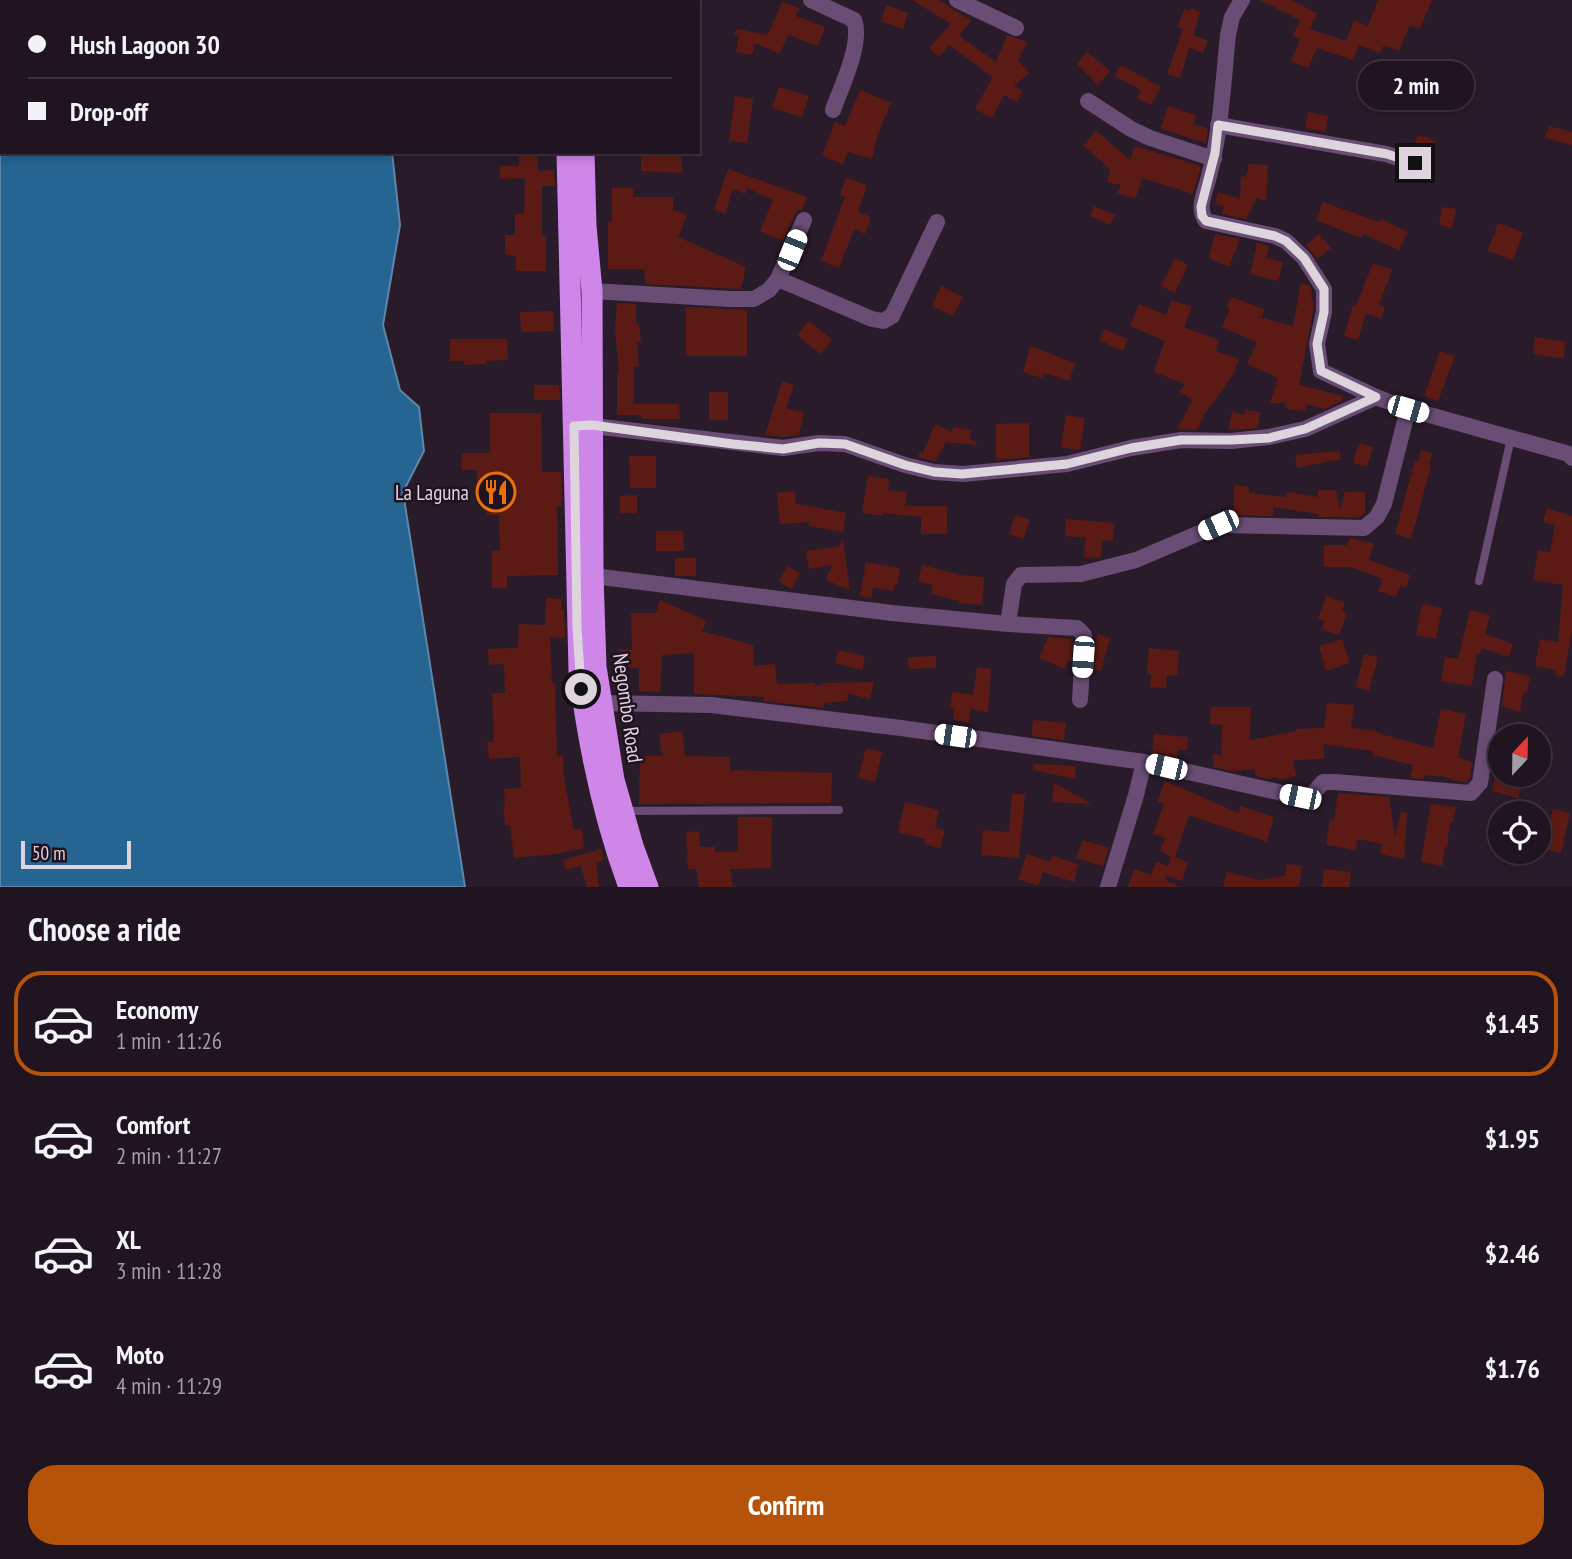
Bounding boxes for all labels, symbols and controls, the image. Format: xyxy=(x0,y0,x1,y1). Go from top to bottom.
text: Hush Lagoon 30 xyxy=(70,28,220,61)
callout: 2 min xyxy=(1357,61,1473,110)
text: 2 min xyxy=(1393,71,1439,100)
text: Drop-off xyxy=(70,95,148,128)
route end xyxy=(1399,147,1431,179)
car xyxy=(775,227,810,273)
car xyxy=(1385,393,1432,425)
restaurant icon: La Laguna xyxy=(475,471,517,513)
place label: La Laguna xyxy=(395,479,469,506)
car xyxy=(1195,507,1242,543)
car xyxy=(1072,635,1095,679)
street label: Negombo Road xyxy=(607,652,649,764)
route start xyxy=(565,673,597,705)
car xyxy=(933,723,978,749)
north arrow xyxy=(1488,724,1550,788)
map controls xyxy=(1488,724,1551,864)
car xyxy=(1144,752,1189,782)
car xyxy=(1278,782,1323,812)
button: locate xyxy=(1488,801,1551,864)
scale bar xyxy=(21,838,131,870)
text: 50 m xyxy=(32,841,66,865)
text: Choose a ride xyxy=(28,908,181,950)
icon: car xyxy=(32,992,95,1055)
text: Economy xyxy=(116,993,198,1026)
text: $1.45 xyxy=(1485,1007,1540,1040)
text: 1 min · 11:26 xyxy=(116,1026,222,1055)
icon: car xyxy=(32,1107,95,1170)
text: Comfort xyxy=(116,1108,190,1141)
text: $1.95 xyxy=(1485,1122,1540,1155)
text: 2 min · 11:27 xyxy=(116,1141,222,1170)
icon: car xyxy=(32,1222,95,1285)
text: XL xyxy=(116,1223,141,1256)
text: $2.46 xyxy=(1485,1237,1540,1270)
text: 3 min · 11:28 xyxy=(116,1256,222,1285)
icon: car xyxy=(32,1337,95,1400)
text: Moto xyxy=(116,1338,164,1371)
text: $1.76 xyxy=(1485,1352,1540,1385)
text: 4 min · 11:29 xyxy=(116,1371,222,1400)
button: Confirm xyxy=(28,1465,1544,1545)

